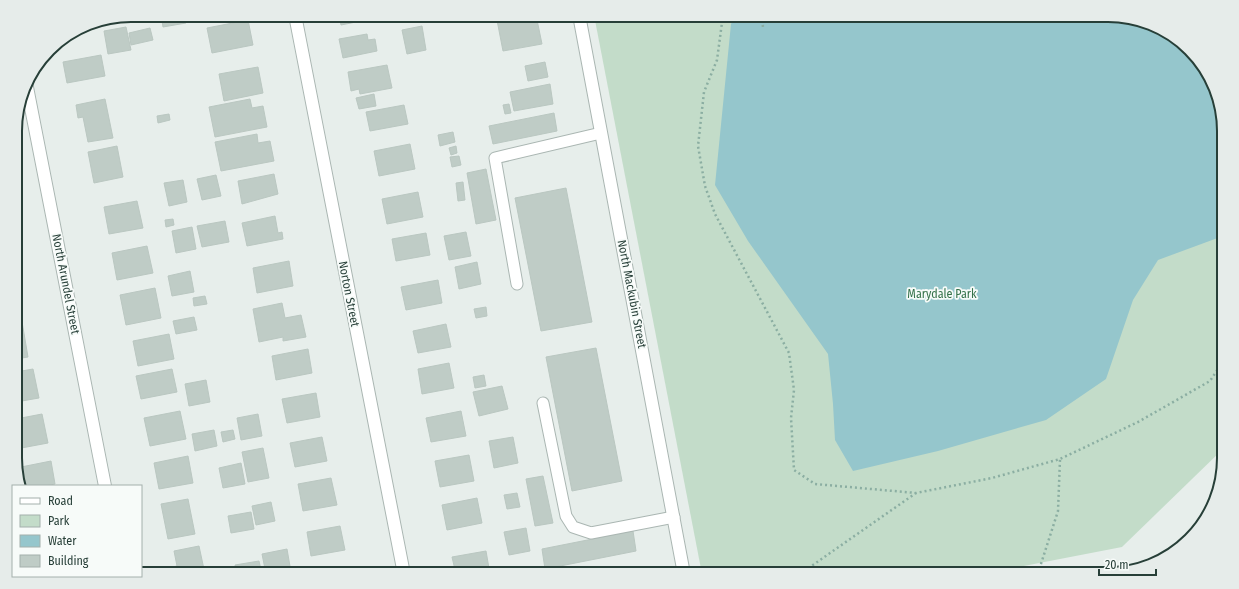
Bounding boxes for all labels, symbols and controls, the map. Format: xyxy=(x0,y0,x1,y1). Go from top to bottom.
street label: North Arundel Street xyxy=(49,233,83,335)
street label: North Mackubin Street xyxy=(615,239,649,350)
street label: Norton Street xyxy=(336,260,362,328)
park label: Marydale Park xyxy=(907,287,977,301)
legend xyxy=(12,485,142,577)
text: Road xyxy=(48,494,73,508)
text: Park xyxy=(48,514,70,528)
text: Water xyxy=(48,534,77,548)
scale bar xyxy=(1099,551,1156,577)
text: Building xyxy=(48,554,89,568)
text: 20 m xyxy=(1105,558,1129,572)

